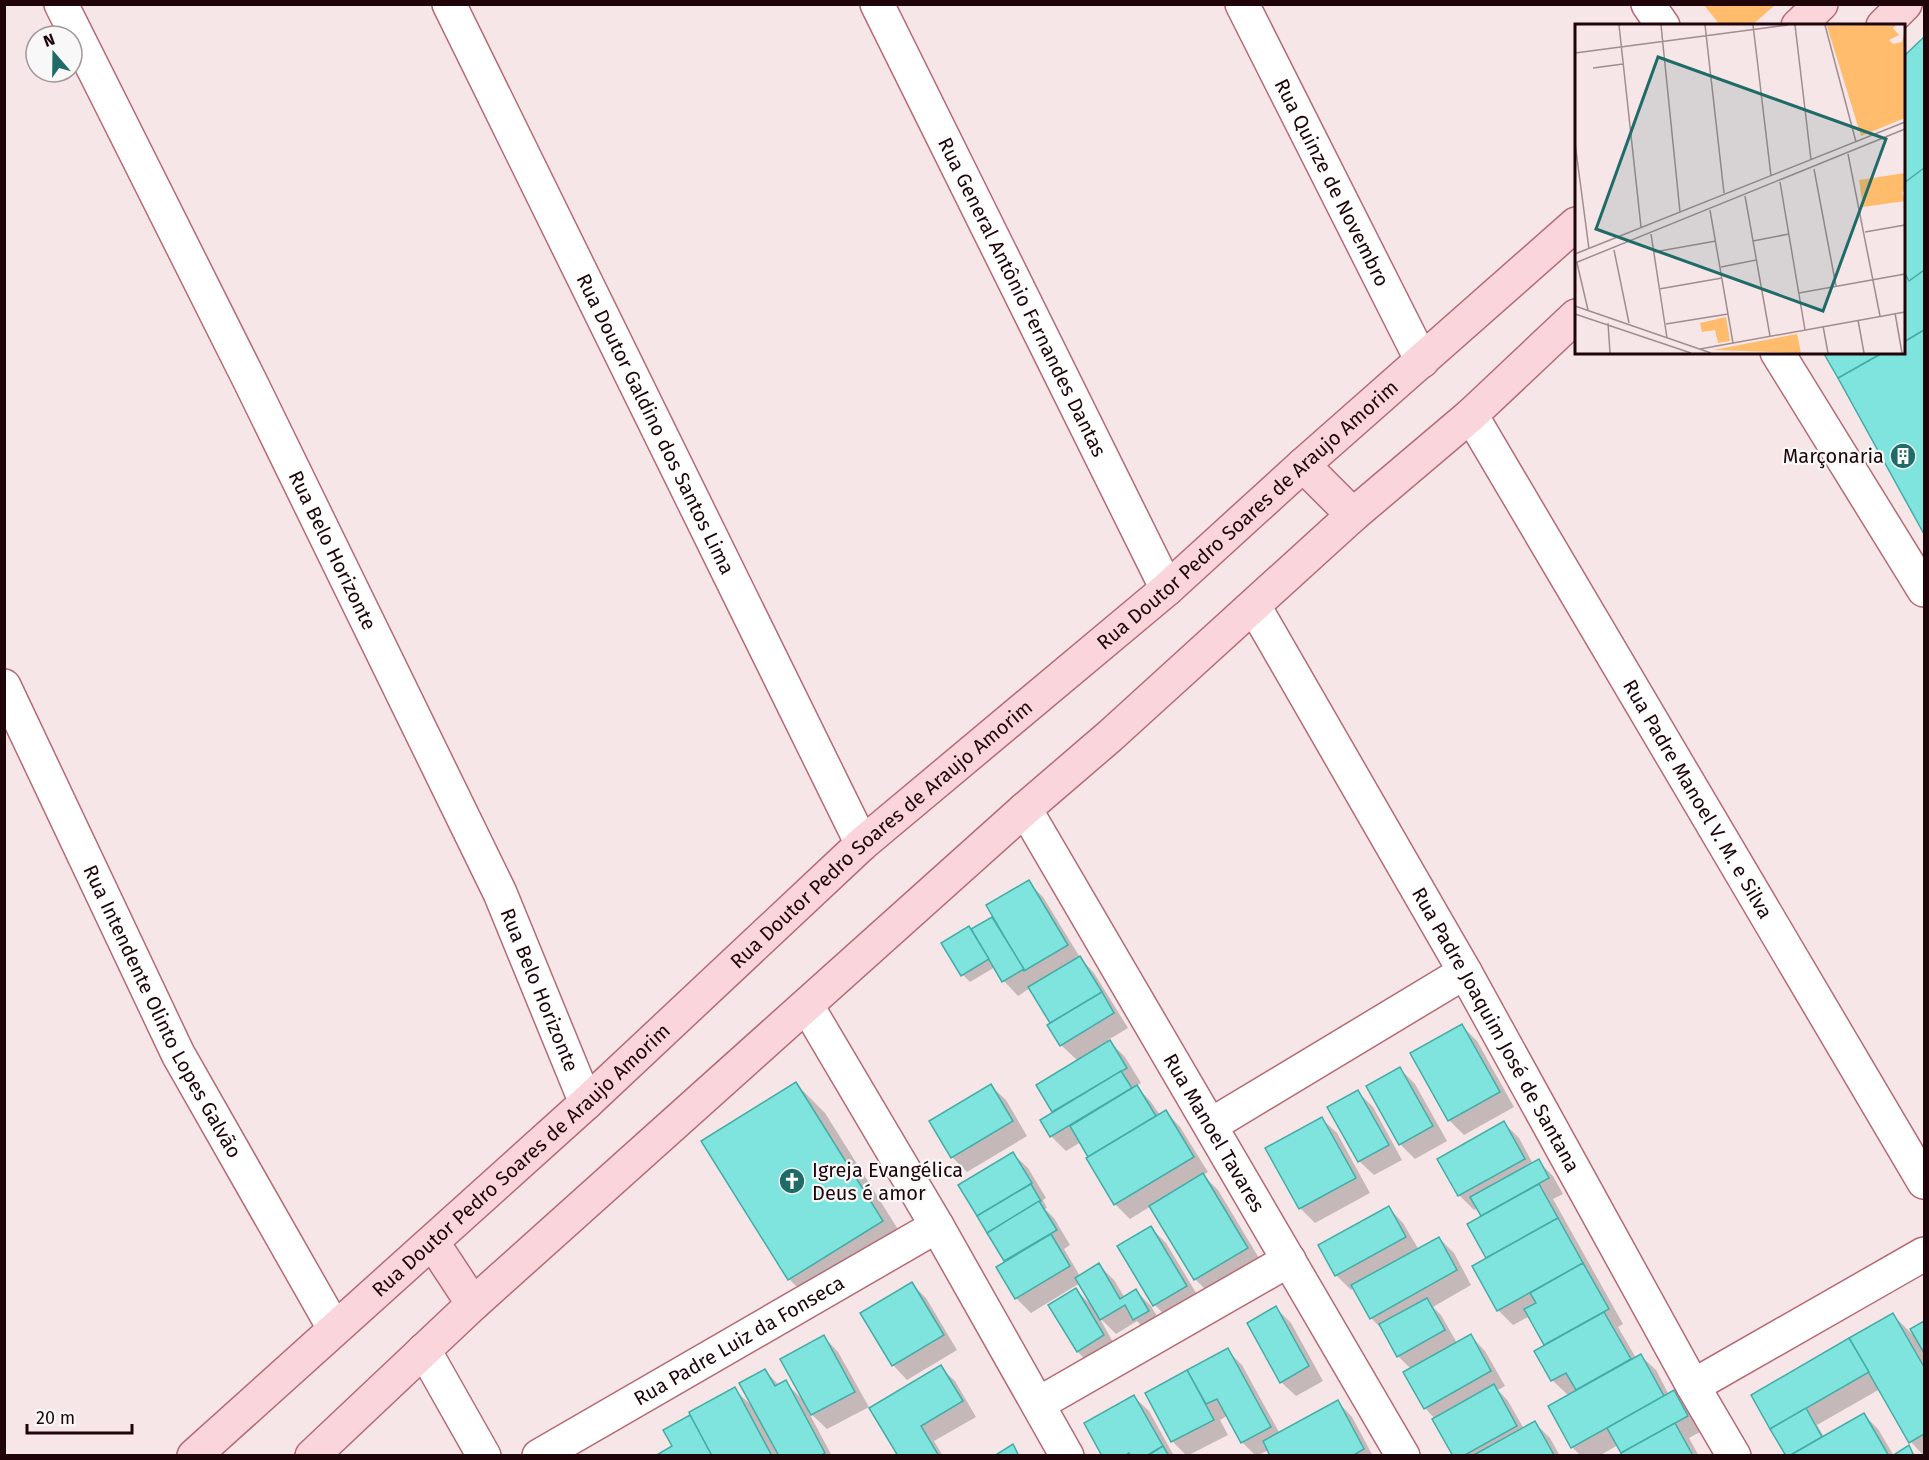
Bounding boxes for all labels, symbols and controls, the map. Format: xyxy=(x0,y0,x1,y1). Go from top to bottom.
north arrow xyxy=(24,24,84,84)
inset map xyxy=(1575,24,1905,354)
text: N xyxy=(41,30,57,51)
street label: Rua Quinze de Novembro xyxy=(1270,75,1394,290)
street label: Rua General Antônio Fernandes Dantas xyxy=(933,133,1111,461)
street label: Rua Doutor Galdino dos Santos Lima xyxy=(571,270,740,578)
street label: Rua Doutor Pedro Soares de Araujo Amorim xyxy=(1092,375,1403,655)
building icon: Marçonaria xyxy=(1888,441,1918,471)
place label: Marçonaria xyxy=(1783,444,1884,469)
street label: Rua Belo Horizonte xyxy=(284,467,382,634)
street label: Rua Padre Manoel V. M. e Silva xyxy=(1618,675,1778,923)
street label: Rua Doutor Pedro Soares de Araujo Amorim xyxy=(725,695,1037,973)
street label: Rua Intendente Olinto Lopes Galvão xyxy=(78,861,247,1162)
street label: Rua Padre Joaquim José de Santana xyxy=(1407,883,1585,1176)
street label: Rua Belo Horizonte xyxy=(495,904,584,1075)
street label: Rua Doutor Pedro Soares de Araujo Amorim xyxy=(367,1018,675,1302)
street label: Rua Manoel Tavares xyxy=(1158,1049,1270,1216)
place label: Igreja Evangélica Deus é amor xyxy=(812,1158,963,1205)
church icon: Igreja Evangélica Deus é amor xyxy=(777,1166,807,1196)
street label: Rua Padre Luiz da Fonseca xyxy=(630,1270,848,1411)
scale bar xyxy=(27,1397,132,1435)
text: 20 m xyxy=(36,1407,75,1429)

